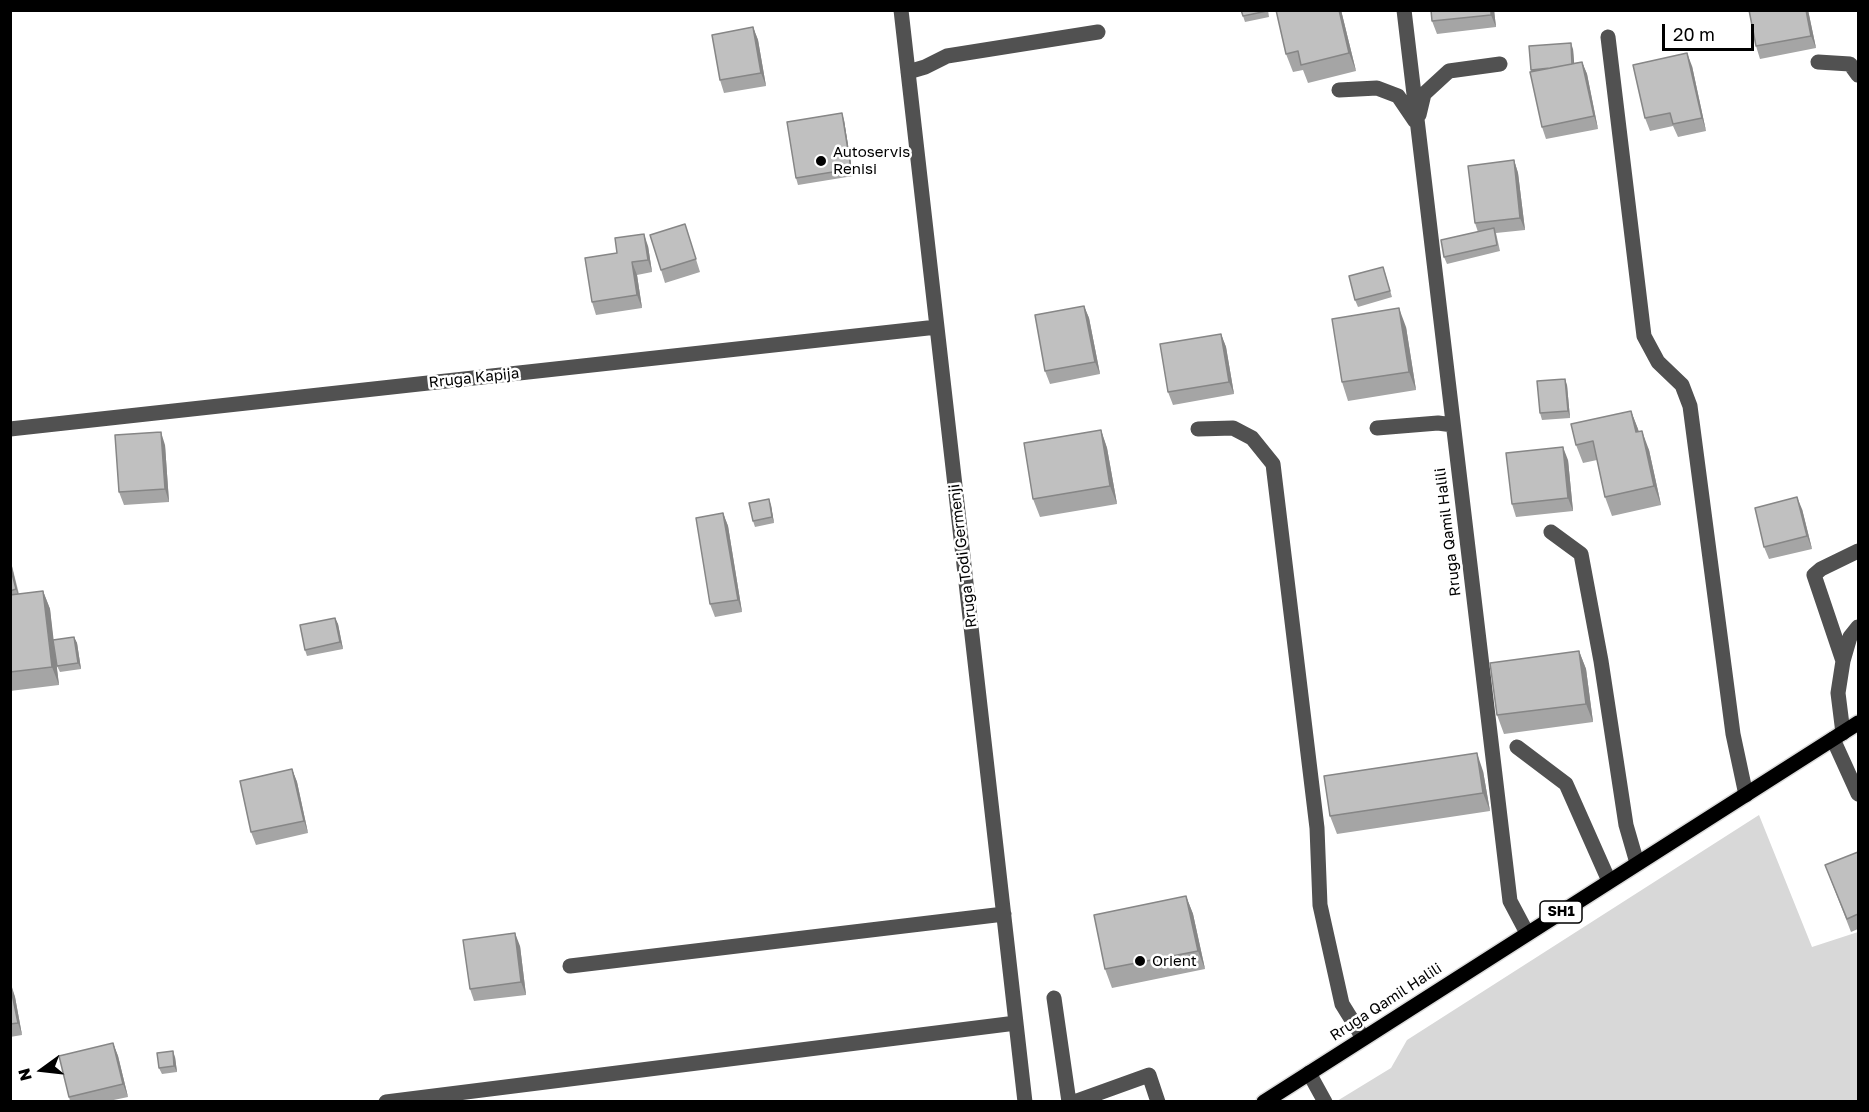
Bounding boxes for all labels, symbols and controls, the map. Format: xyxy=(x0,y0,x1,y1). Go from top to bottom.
scale bar xyxy=(1665,12,1756,50)
text: 20 m xyxy=(1673,23,1715,45)
place label: Autoservis Renisi xyxy=(833,143,910,178)
marker: Autoservis Renisi xyxy=(814,154,828,168)
street label: Rruga Kapija xyxy=(428,364,520,392)
street label: Rruga Qamil Halili xyxy=(1431,467,1465,597)
street label: Rruga Todi Germenji xyxy=(945,483,981,629)
road number: SH1 xyxy=(1540,901,1582,923)
place label: Orient xyxy=(1152,952,1197,970)
marker: Orient xyxy=(1133,954,1147,968)
street label: Rruga Qamil Halili xyxy=(1327,959,1445,1045)
north arrow xyxy=(12,1040,72,1100)
text: N xyxy=(13,1066,36,1083)

